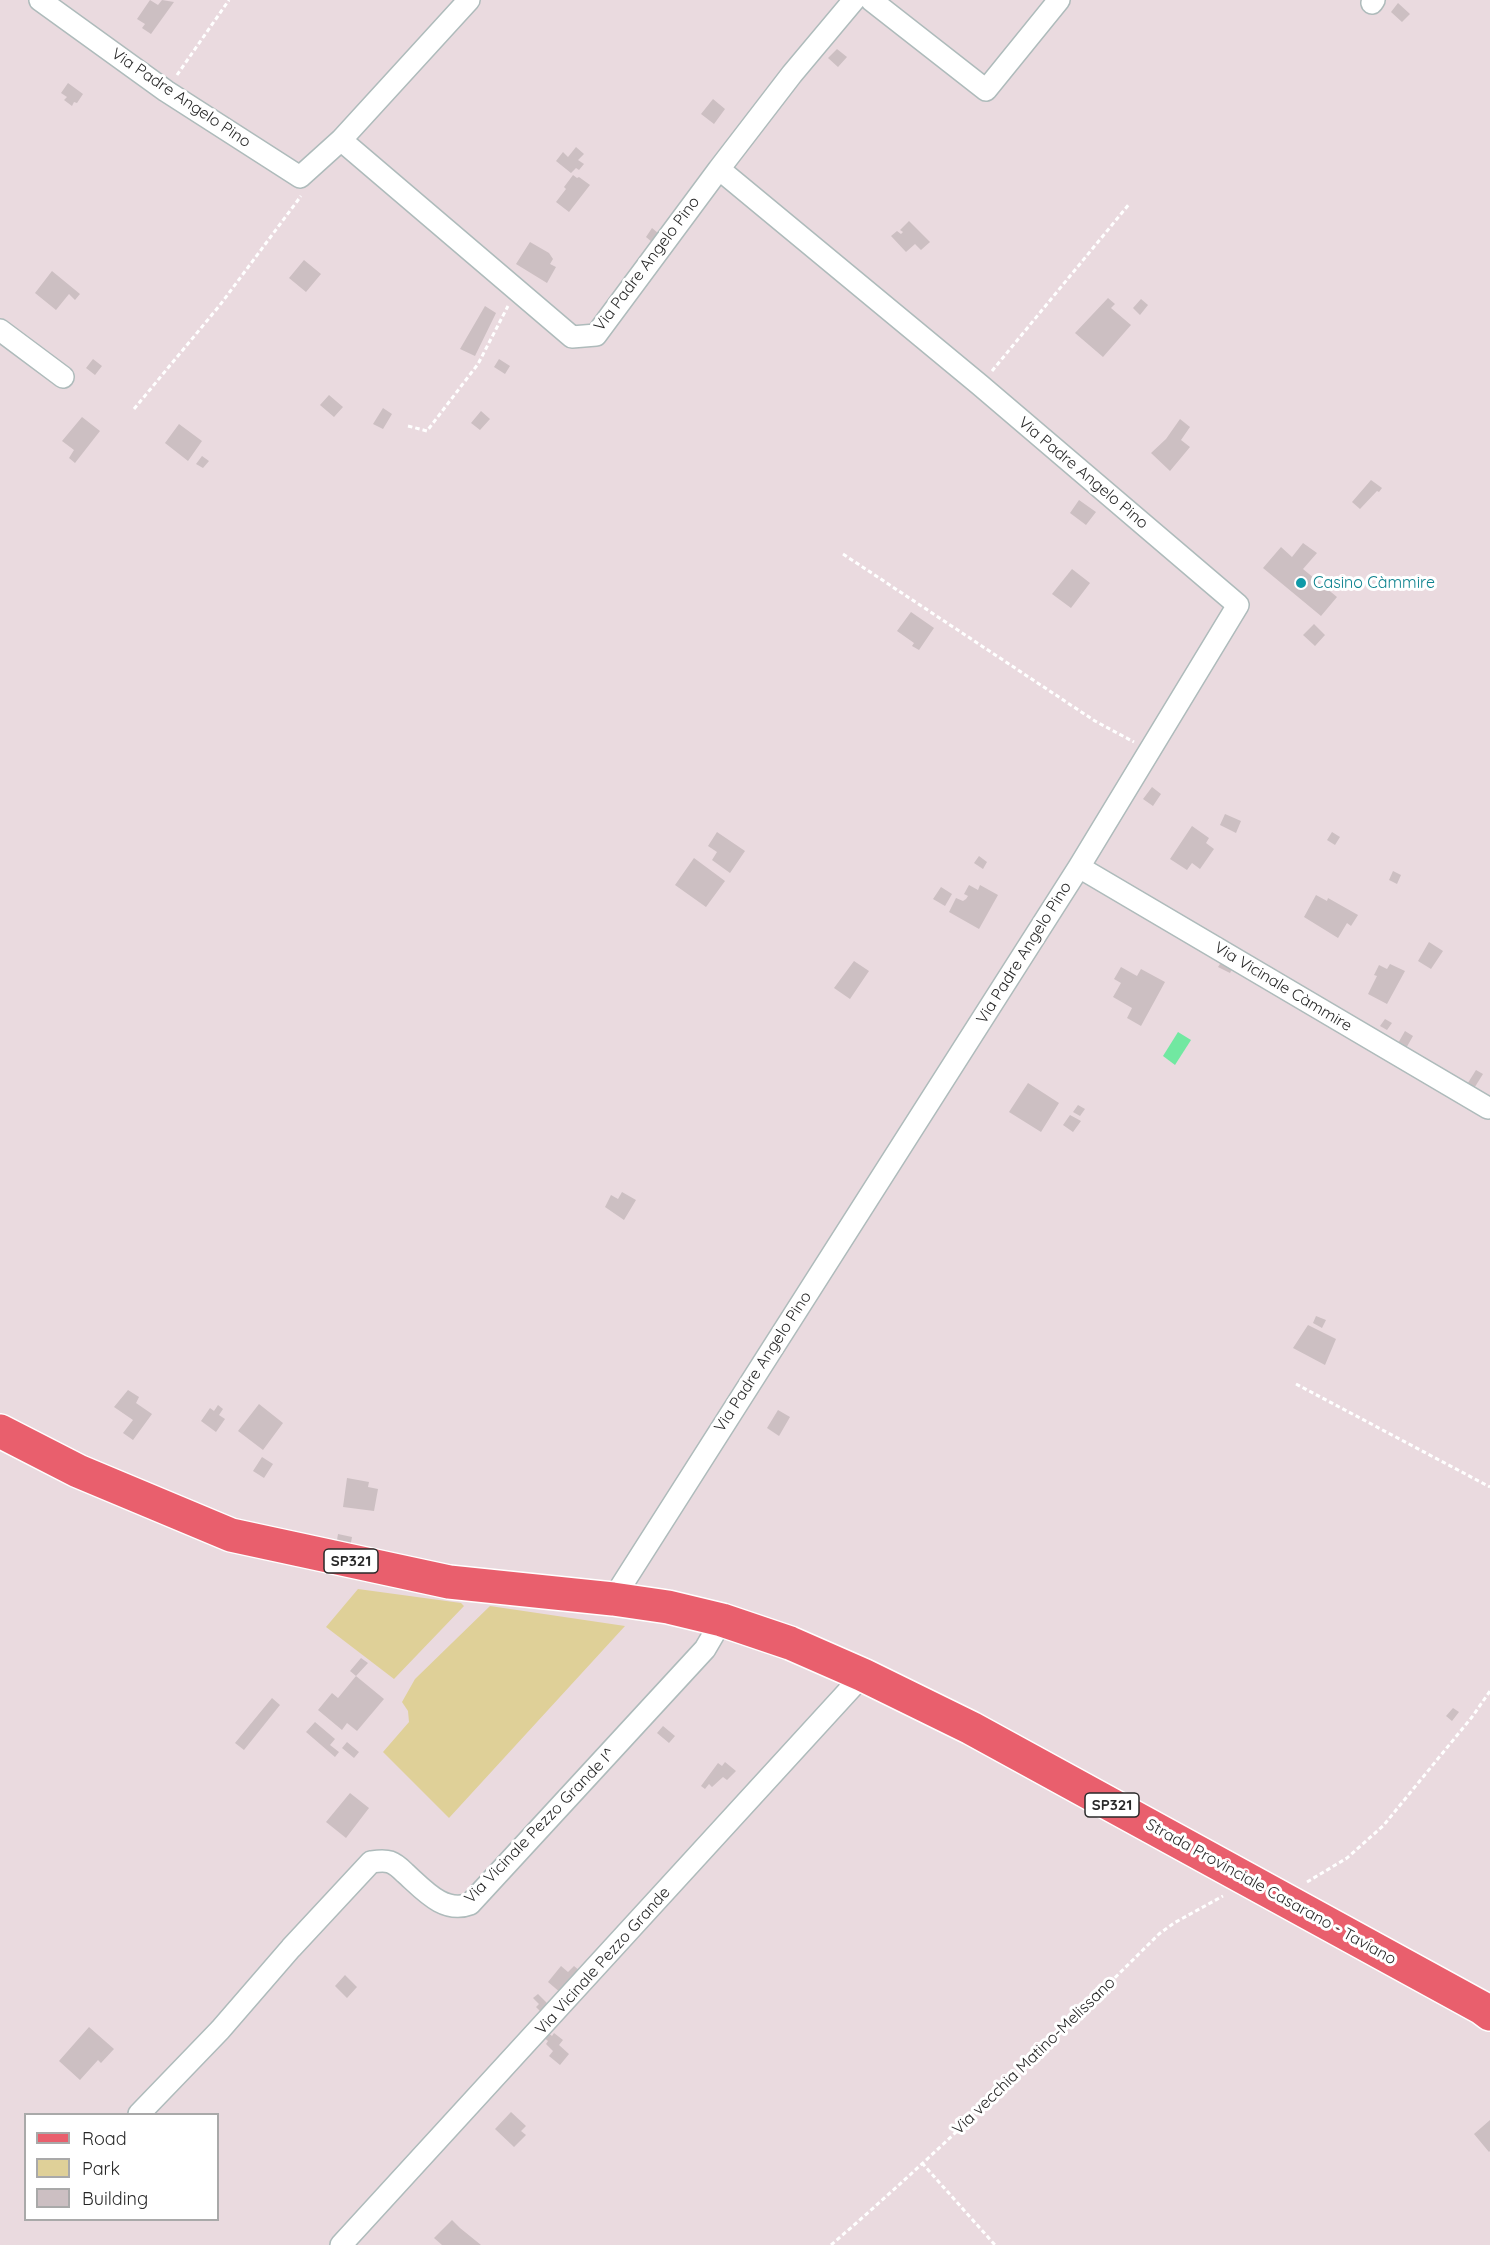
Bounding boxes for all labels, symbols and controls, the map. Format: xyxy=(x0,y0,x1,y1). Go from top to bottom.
street label: Via Padre Angelo Pino xyxy=(108,44,254,152)
street label: Via Padre Angelo Pino xyxy=(590,193,704,335)
street label: Via Padre Angelo Pino xyxy=(1014,413,1152,533)
place label: Casino Càmmire xyxy=(1313,573,1435,593)
marker: Casino Càmmire xyxy=(1294,576,1308,590)
street label: Via Padre Angelo Pino xyxy=(972,878,1076,1028)
street label: Via Vicinale Càmmire xyxy=(1211,938,1355,1036)
street label: Via Padre Angelo Pino xyxy=(710,1288,816,1436)
road number: SP321 xyxy=(324,1549,378,1573)
street label: Via Vicinale Pezzo Grande I^ xyxy=(461,1744,619,1908)
road number: SP321 xyxy=(1085,1793,1139,1817)
street label: Strada Provinciale Casarano - Taviano xyxy=(1142,1815,1400,1969)
street label: Via Vicinale Pezzo Grande xyxy=(532,1883,674,2039)
street label: Via vecchia Matino-Melissano xyxy=(949,1973,1119,2139)
legend xyxy=(24,2113,219,2221)
text: Road xyxy=(82,2127,127,2150)
text: Park xyxy=(82,2157,120,2180)
text: Building xyxy=(82,2187,148,2210)

